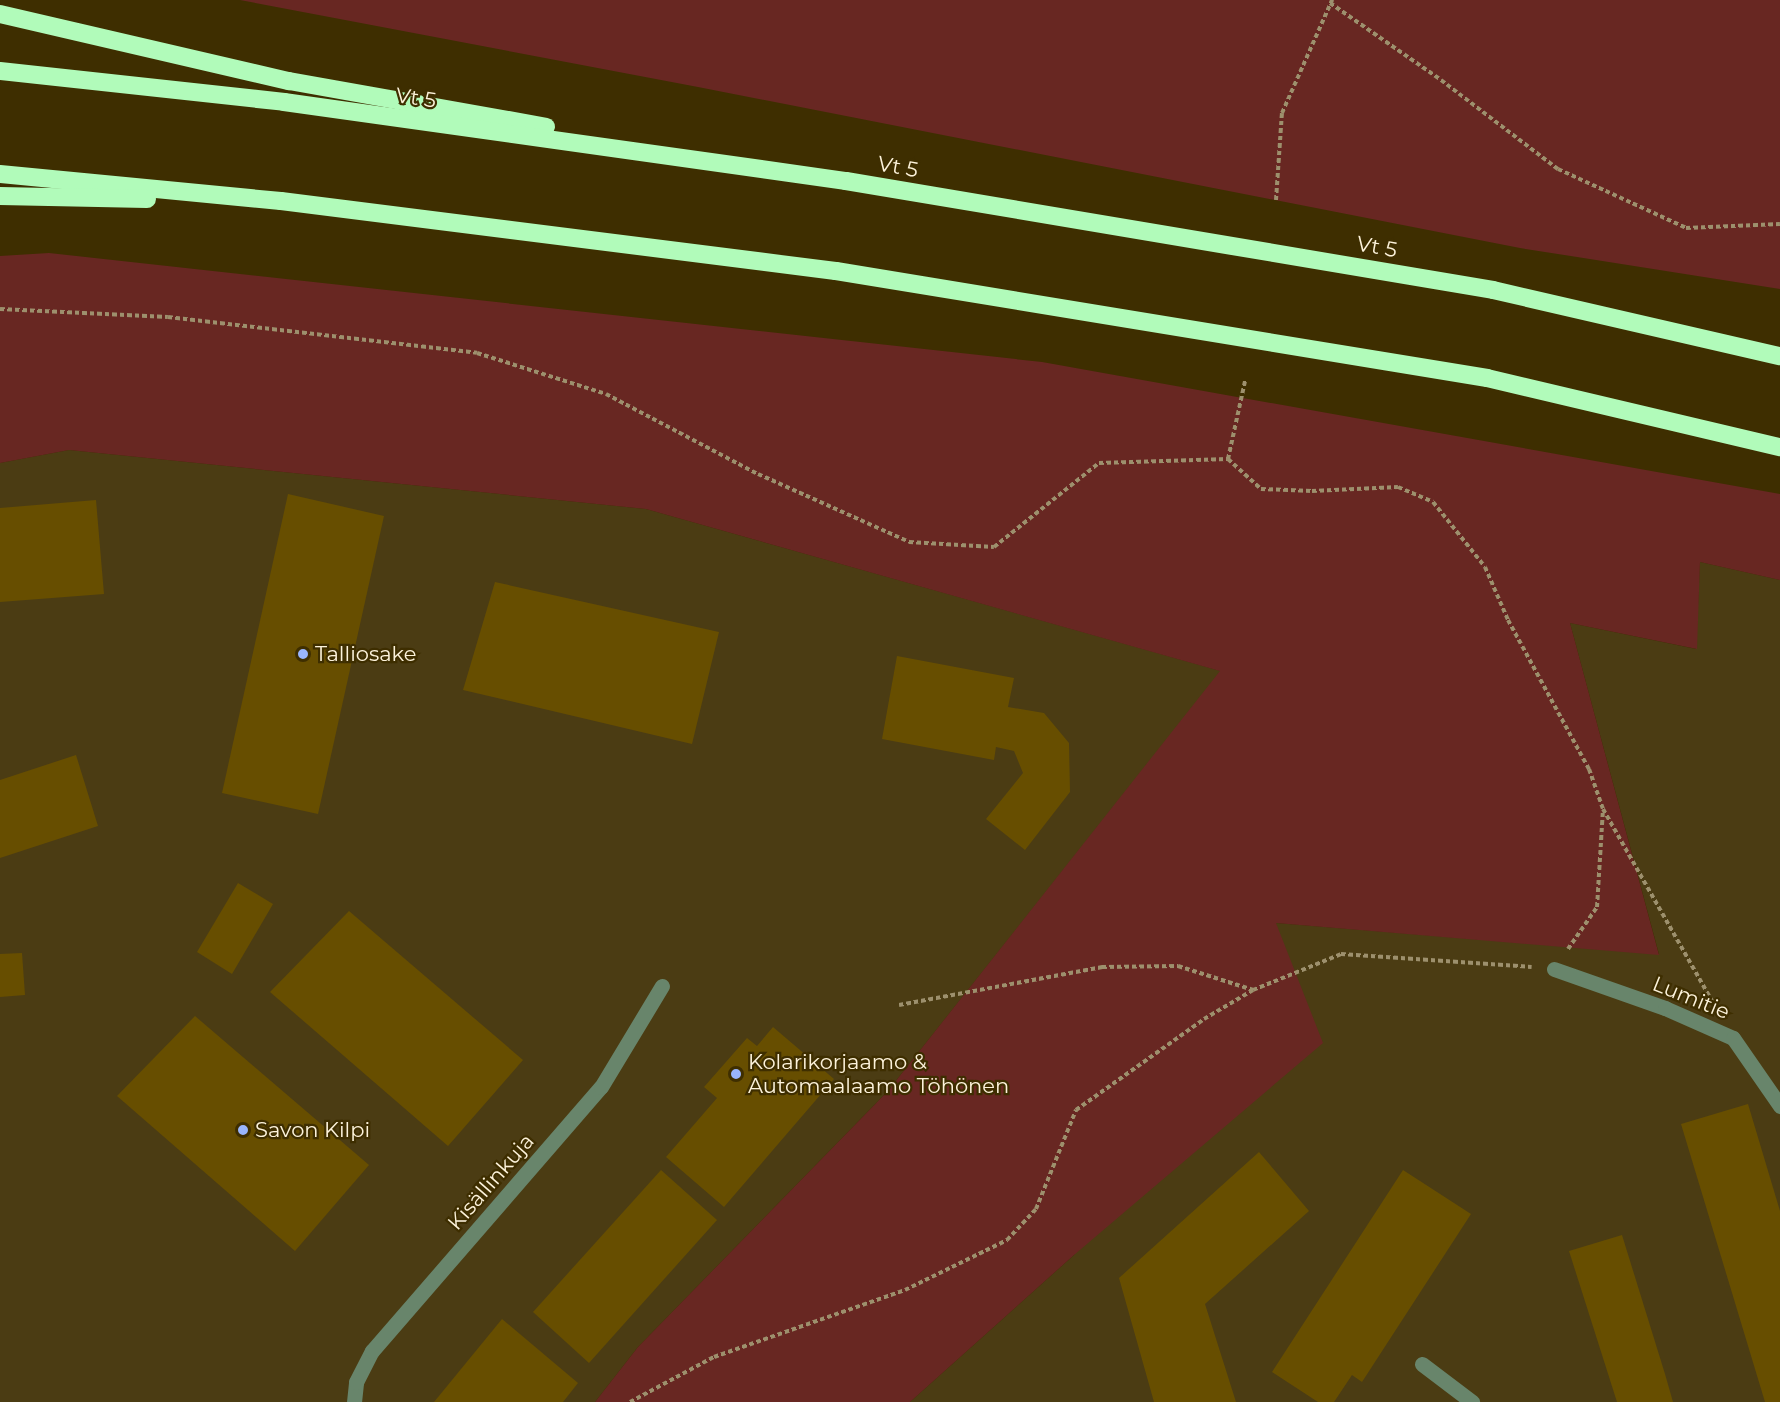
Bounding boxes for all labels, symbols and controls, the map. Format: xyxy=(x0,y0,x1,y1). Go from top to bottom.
street label: Vt 5 xyxy=(394,83,438,113)
street label: Vt 5 xyxy=(876,151,920,183)
street label: Vt 5 xyxy=(1355,231,1399,263)
place label: Talliosake xyxy=(315,641,416,667)
marker: Talliosake xyxy=(296,647,310,661)
street label: Lumitie xyxy=(1649,971,1733,1025)
place label: Kolarikorjaamo & Automaalaamo Töhönen xyxy=(748,1049,1009,1099)
marker: Kolarikorjaamo & Automaalaamo Töhönen xyxy=(729,1067,743,1081)
place label: Savon Kilpi xyxy=(255,1117,370,1143)
marker: Savon Kilpi xyxy=(236,1123,250,1137)
street label: Kisällinkuja xyxy=(442,1129,540,1235)

